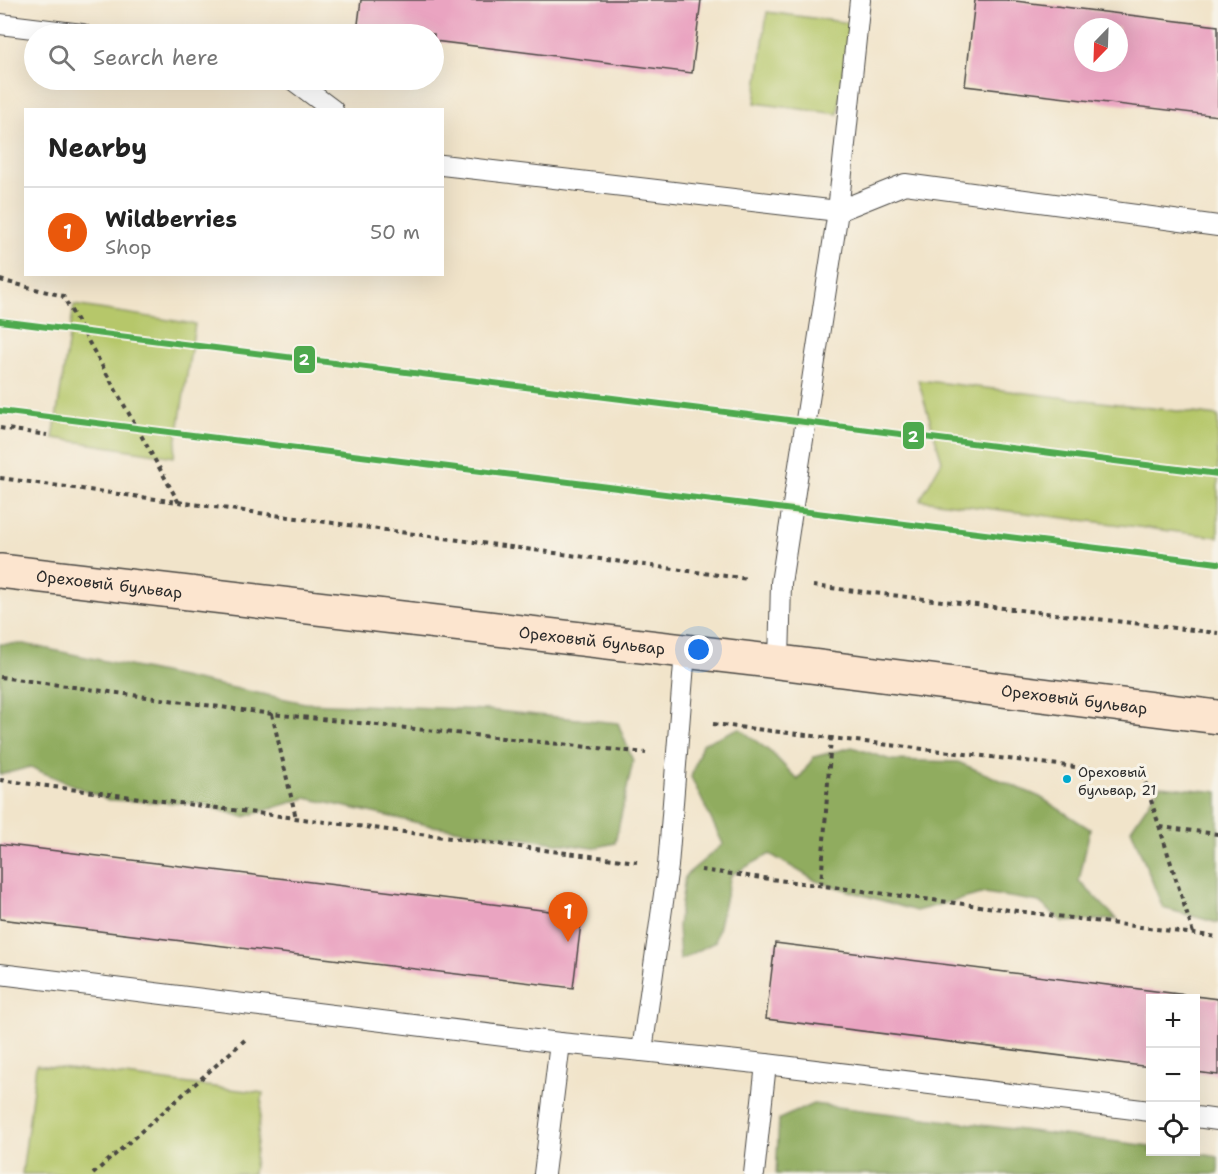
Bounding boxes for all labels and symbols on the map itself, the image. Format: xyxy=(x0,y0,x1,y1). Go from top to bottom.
north arrow xyxy=(1074,18,1128,72)
line badge: 2 xyxy=(293,345,316,374)
text: 2 xyxy=(298,349,310,370)
line badge: 2 xyxy=(902,421,925,450)
text: 2 xyxy=(907,426,919,447)
street label: Ореховый бульвар xyxy=(35,565,184,603)
street label: Ореховый бульвар xyxy=(518,622,666,660)
your location xyxy=(684,635,713,664)
street label: Ореховый бульвар xyxy=(1000,680,1149,719)
place label: Ореховый бульвар, 21 xyxy=(1078,763,1156,799)
marker: Ореховый бульвар, 21 xyxy=(1061,773,1073,785)
pin: 1 xyxy=(548,892,588,942)

